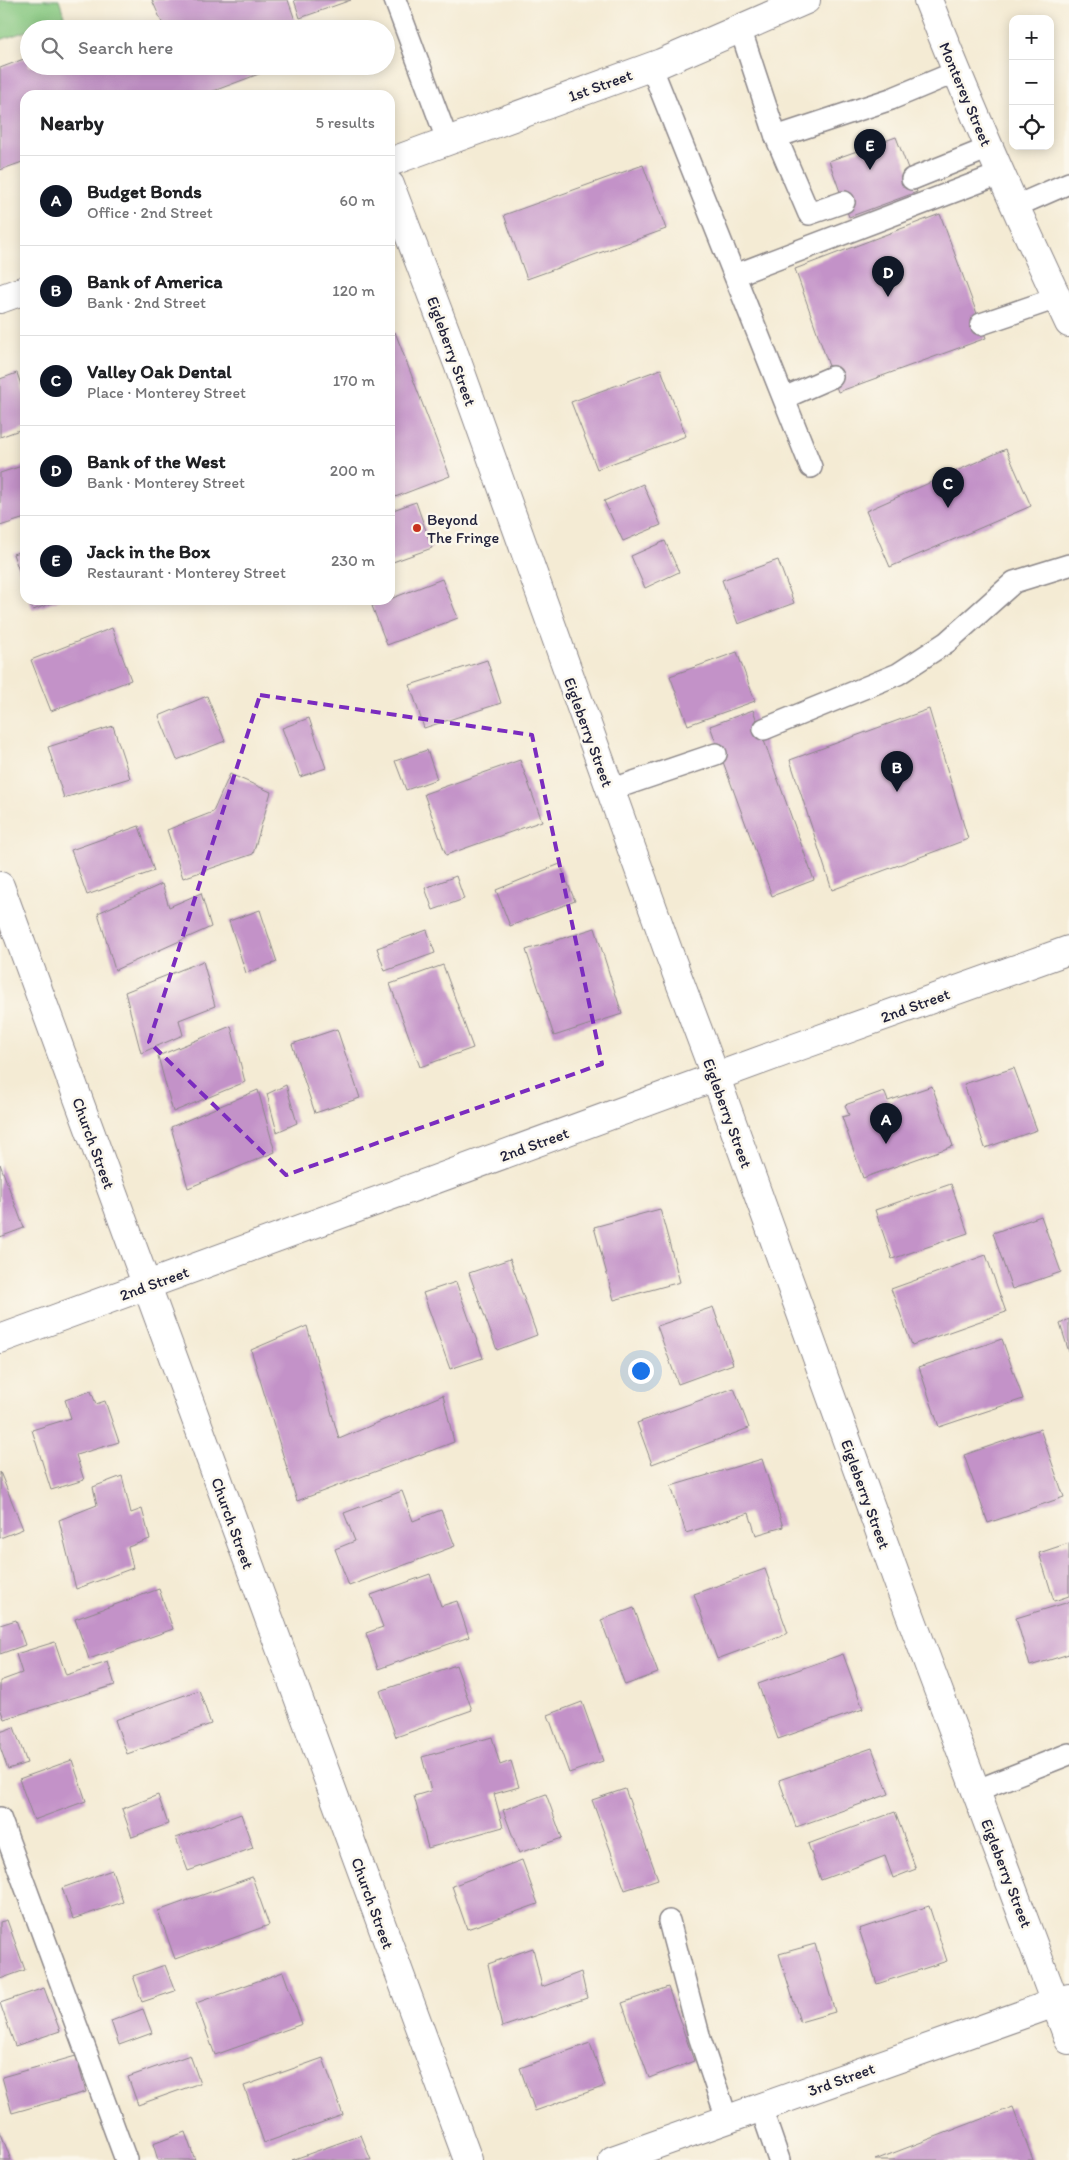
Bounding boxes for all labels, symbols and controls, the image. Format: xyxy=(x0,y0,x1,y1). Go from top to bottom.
map controls xyxy=(1009,15,1054,150)
button: + xyxy=(1009,15,1054,60)
search box xyxy=(20,20,395,75)
icon: search xyxy=(38,34,66,62)
text: Search here xyxy=(78,36,173,59)
street label: Monterey Street xyxy=(935,39,996,149)
button: − xyxy=(1009,60,1054,105)
street label: 1st Street xyxy=(566,65,635,106)
button: locate xyxy=(1009,105,1054,150)
text: Nearby xyxy=(40,110,104,135)
text: 5 results xyxy=(315,113,375,132)
pin: E xyxy=(854,129,886,170)
text: Budget Bonds xyxy=(87,180,202,203)
text: A xyxy=(51,191,61,210)
text: 60 m xyxy=(340,191,375,210)
text: Office · 2nd Street xyxy=(87,203,213,222)
pin: D xyxy=(872,256,904,297)
text: Bank of America xyxy=(87,270,223,293)
text: B xyxy=(51,281,61,300)
text: 120 m xyxy=(332,281,375,300)
text: Bank · 2nd Street xyxy=(87,293,206,312)
street label: Eigleberry Street xyxy=(423,294,480,409)
text: Valley Oak Dental xyxy=(87,360,232,383)
text: C xyxy=(51,371,61,390)
text: 170 m xyxy=(333,371,375,390)
text: Place · Monterey Street xyxy=(87,383,246,402)
text: Bank of the West xyxy=(87,450,226,473)
text: D xyxy=(51,461,61,480)
text: 200 m xyxy=(330,461,375,480)
pin: C xyxy=(932,467,964,508)
text: Bank · Monterey Street xyxy=(87,473,245,492)
place label: Beyond The Fringe xyxy=(427,510,500,547)
marker: Beyond The Fringe xyxy=(411,522,423,534)
text: Jack in the Box xyxy=(87,540,210,563)
text: E xyxy=(52,551,60,570)
text: 230 m xyxy=(331,551,375,570)
text: Restaurant · Monterey Street xyxy=(87,563,286,582)
street label: Eigleberry Street xyxy=(560,675,617,790)
pin: B xyxy=(881,751,913,792)
street label: 2nd Street xyxy=(878,984,952,1027)
street label: Eigleberry Street xyxy=(699,1056,756,1171)
street label: Church Street xyxy=(68,1095,119,1192)
pin: A xyxy=(870,1103,902,1144)
street label: 2nd Street xyxy=(497,1123,571,1166)
street label: 2nd Street xyxy=(117,1262,191,1305)
your location xyxy=(628,1358,654,1384)
street label: Eigleberry Street xyxy=(837,1437,894,1552)
street label: Church Street xyxy=(207,1475,258,1572)
street label: Eigleberry Street xyxy=(977,1816,1036,1930)
street label: Church Street xyxy=(347,1855,398,1952)
street label: 3rd Street xyxy=(805,2059,877,2100)

